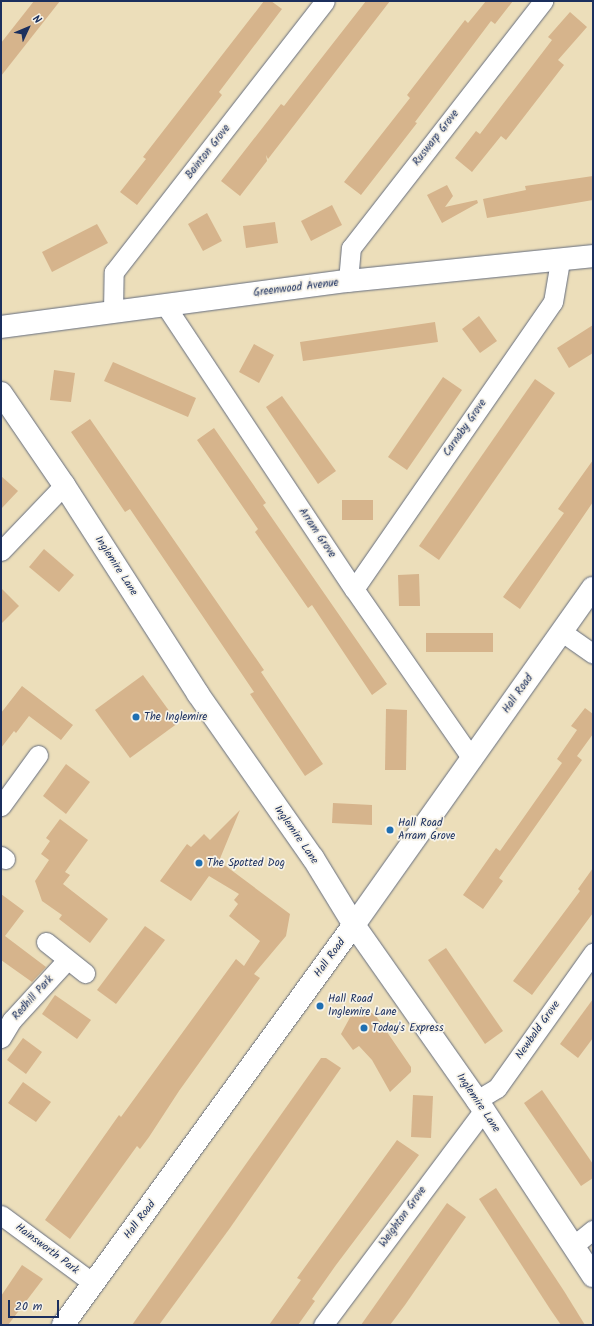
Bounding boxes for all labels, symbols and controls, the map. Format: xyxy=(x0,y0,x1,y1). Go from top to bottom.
north arrow xyxy=(8,8,48,48)
text: N xyxy=(28,11,46,28)
street label: Ruswarp Grove xyxy=(410,107,462,169)
street label: Bainton Grove xyxy=(183,122,233,182)
street label: Greenwood Avenue xyxy=(253,276,339,300)
street label: Carnaby Grove xyxy=(440,397,490,459)
street label: Arram Grove xyxy=(296,506,338,560)
street label: Inglemire Lane xyxy=(92,534,140,598)
street label: Hall Road xyxy=(500,672,536,716)
place label: The Inglemire xyxy=(144,710,207,724)
marker: The Inglemire xyxy=(131,712,141,722)
street label: Inglemire Lane xyxy=(271,803,321,867)
place label: Hall Road Arram Grove xyxy=(398,817,455,843)
marker: Hall Road Arram Grove xyxy=(385,825,395,835)
place label: The Spotted Dog xyxy=(207,856,285,870)
marker: The Spotted Dog xyxy=(194,858,204,868)
street label: Hall Road xyxy=(312,936,348,980)
street label: Redhill Park xyxy=(10,973,56,1023)
place label: Hall Road Inglemire Lane xyxy=(328,993,396,1019)
street label: Newbald Grove xyxy=(513,998,563,1062)
marker: Hall Road Inglemire Lane xyxy=(315,1001,325,1011)
place label: Today's Express xyxy=(372,1021,444,1035)
marker: Today's Express xyxy=(359,1023,369,1033)
street label: Inglemire Lane xyxy=(453,1071,503,1135)
street label: Weighton Grove xyxy=(377,1184,429,1250)
street label: Hall Road xyxy=(121,1198,159,1242)
street label: Hainsworth Park xyxy=(13,1221,81,1277)
scale bar xyxy=(10,1292,61,1318)
text: 20 m xyxy=(15,1297,42,1316)

